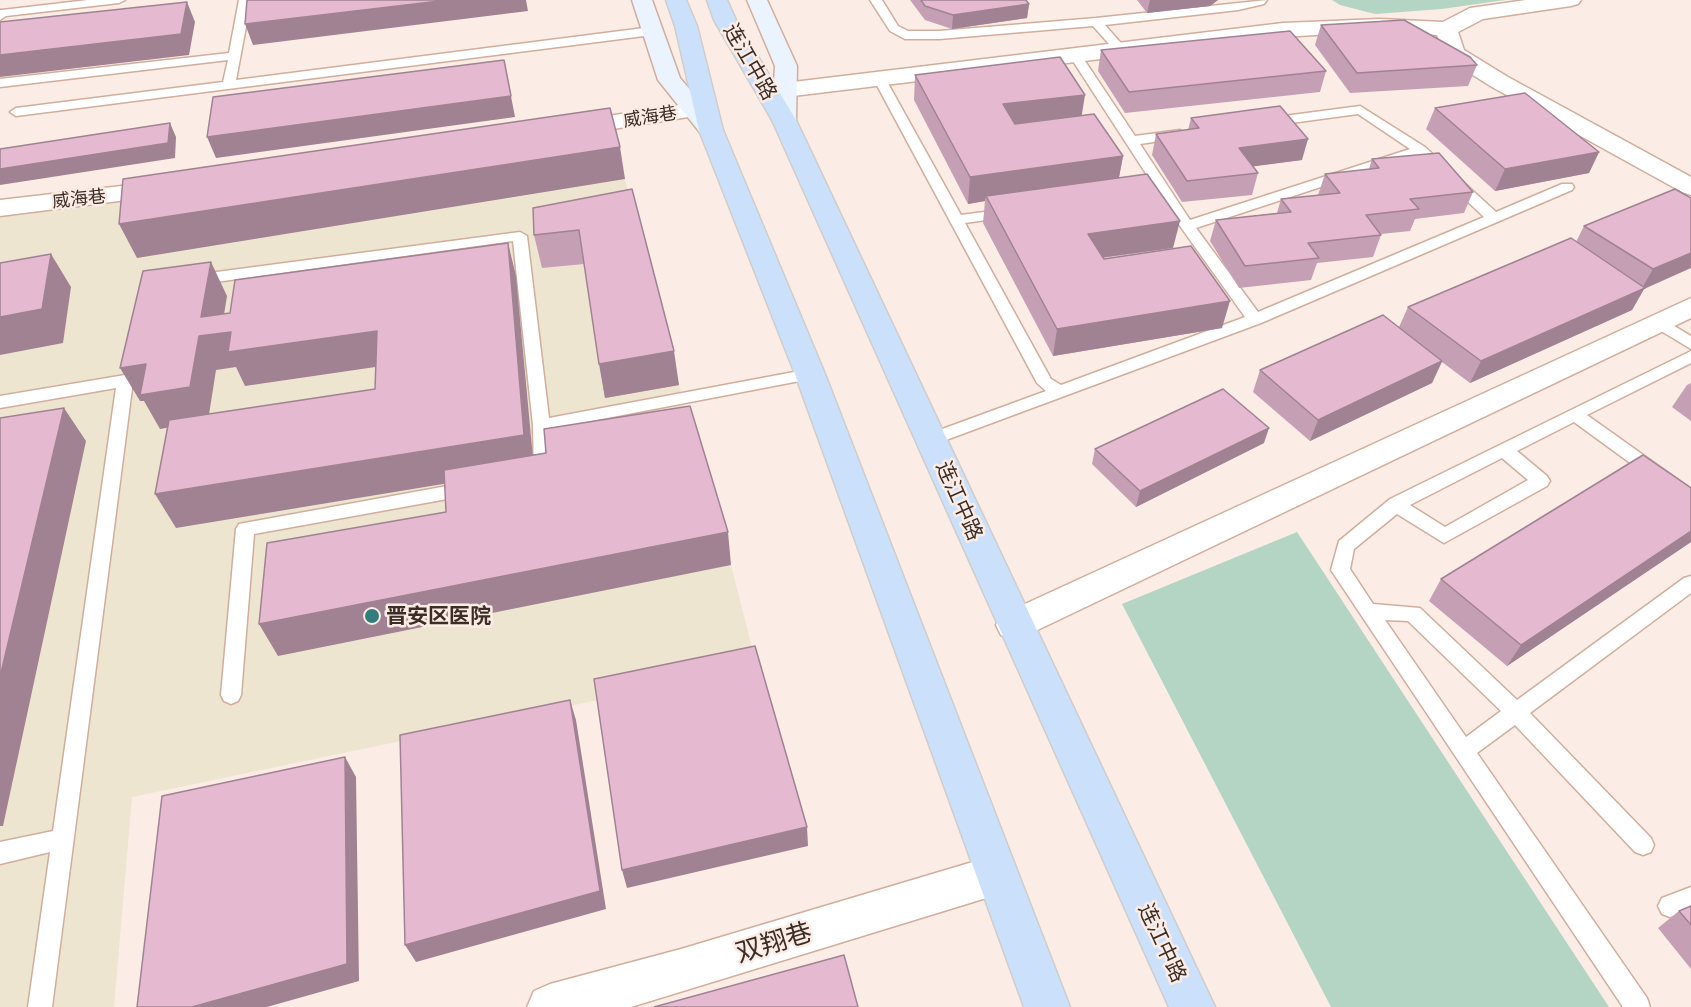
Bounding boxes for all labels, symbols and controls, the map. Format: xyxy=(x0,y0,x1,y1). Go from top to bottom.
street label: 连江中路 xyxy=(718,19,782,105)
street label: 威海巷 xyxy=(622,102,678,132)
street label: 威海巷 xyxy=(51,185,107,213)
street label: 连江中路 xyxy=(930,458,988,544)
place label: 晋安区医院 xyxy=(386,603,491,629)
marker: 晋安区医院 xyxy=(363,607,381,625)
street label: 连江中路 xyxy=(1133,900,1191,986)
street label: 双翔巷 xyxy=(732,917,816,969)

